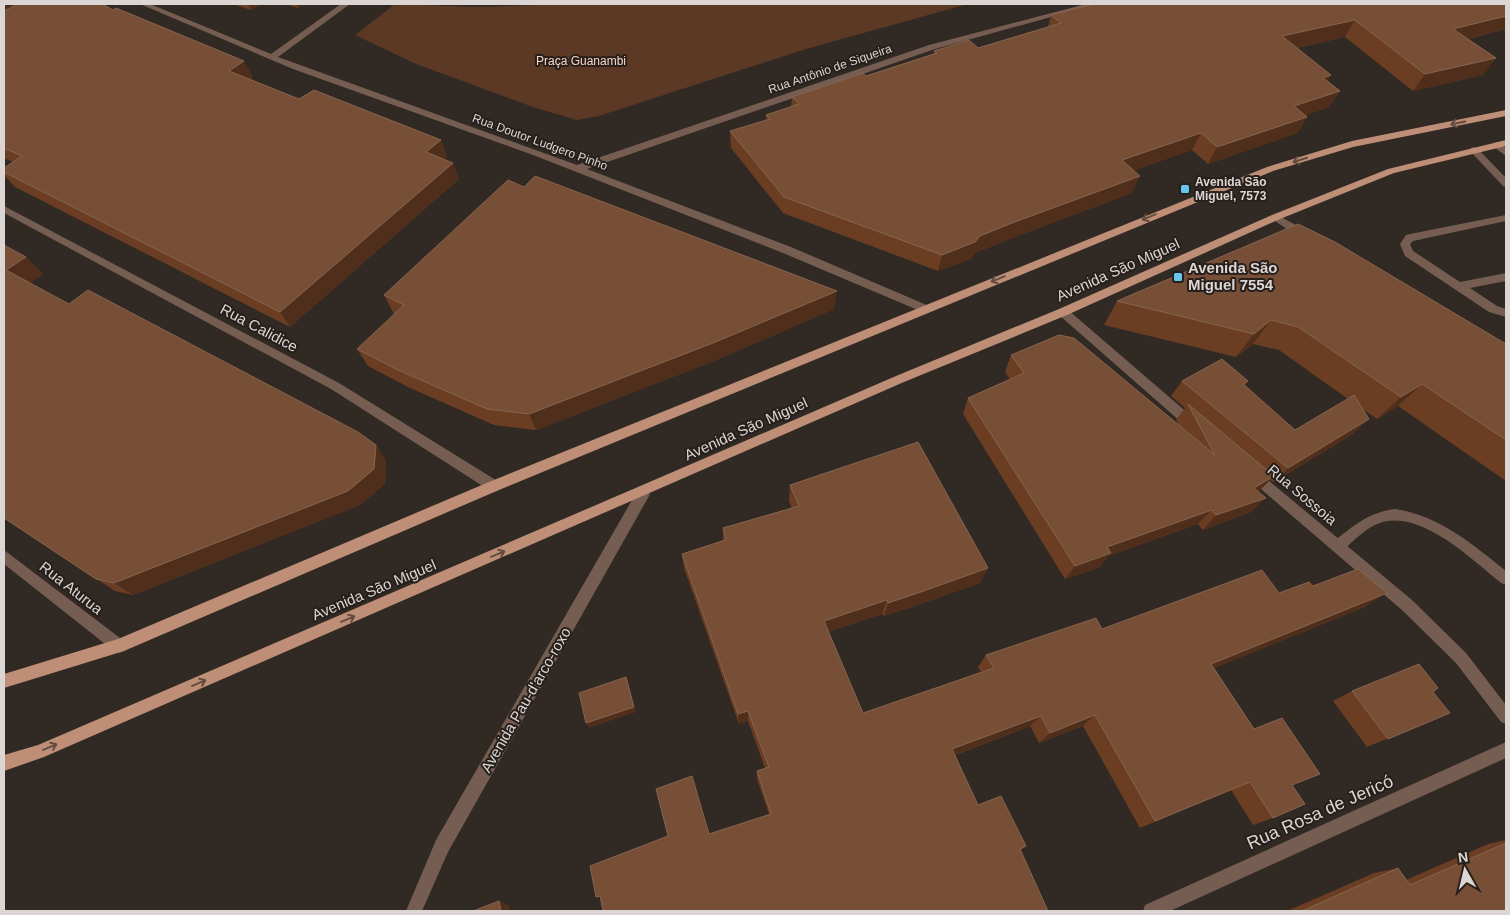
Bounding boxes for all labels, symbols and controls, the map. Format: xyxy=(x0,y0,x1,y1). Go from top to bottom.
street label: Rua Antônio de Siqueira xyxy=(767,41,894,97)
park label: Praça Guanambi xyxy=(536,54,626,68)
street label: Rua Doutor Ludgero Pinho xyxy=(471,111,610,173)
one-way arrow xyxy=(1451,119,1467,128)
one-way arrow xyxy=(1293,155,1309,165)
place label: Avenida São Miguel, 7573 xyxy=(1195,175,1267,203)
marker: Avenida São Miguel, 7573 xyxy=(1179,183,1191,195)
one-way arrow xyxy=(1141,214,1156,223)
street label: Avenida São Miguel xyxy=(1054,235,1182,304)
place label: Avenida São Miguel 7554 xyxy=(1188,259,1277,293)
marker: Avenida São Miguel 7554 xyxy=(1172,271,1184,283)
one-way arrow xyxy=(991,275,1006,284)
street label: Rua Calidice xyxy=(218,300,301,355)
street label: Avenida São Miguel xyxy=(682,394,810,463)
street label: Rua Sossoia xyxy=(1264,461,1341,529)
one-way arrow xyxy=(490,549,505,559)
street label: Avenida São Miguel xyxy=(309,556,438,623)
street label: Rua Aturua xyxy=(36,558,107,618)
one-way arrow xyxy=(341,613,356,622)
street label: Avenida Pau-d'arco-roxo xyxy=(477,624,574,775)
one-way arrow xyxy=(191,678,206,687)
one-way arrow xyxy=(42,742,57,752)
street label: Rua Rosa de Jericó xyxy=(1244,771,1396,853)
north arrow xyxy=(1440,845,1490,895)
text: N xyxy=(1457,848,1469,866)

